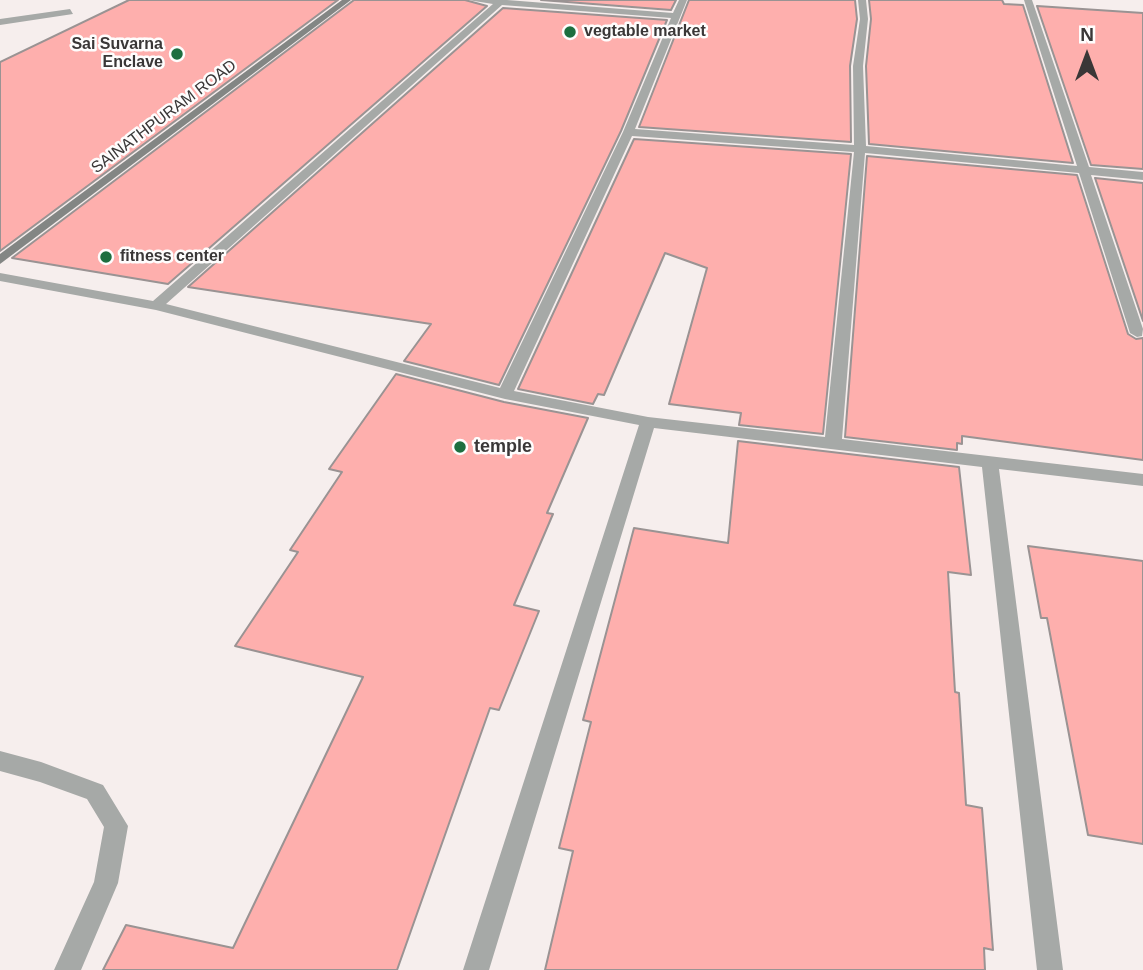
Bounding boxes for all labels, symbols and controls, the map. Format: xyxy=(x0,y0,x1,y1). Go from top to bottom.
north arrow xyxy=(1052,21,1122,91)
place label: vegtable market xyxy=(584,22,706,42)
marker: vegtable market xyxy=(562,24,578,40)
text: N xyxy=(1080,24,1094,45)
place label: Sai Suvarna Enclave xyxy=(71,35,163,73)
marker: Sai Suvarna Enclave xyxy=(169,46,185,62)
street label: SAINATHPURAM ROAD xyxy=(88,56,240,178)
place label: fitness center xyxy=(120,247,224,267)
marker: fitness center xyxy=(98,249,114,265)
place label: temple xyxy=(474,436,532,458)
marker: temple xyxy=(452,439,468,455)

